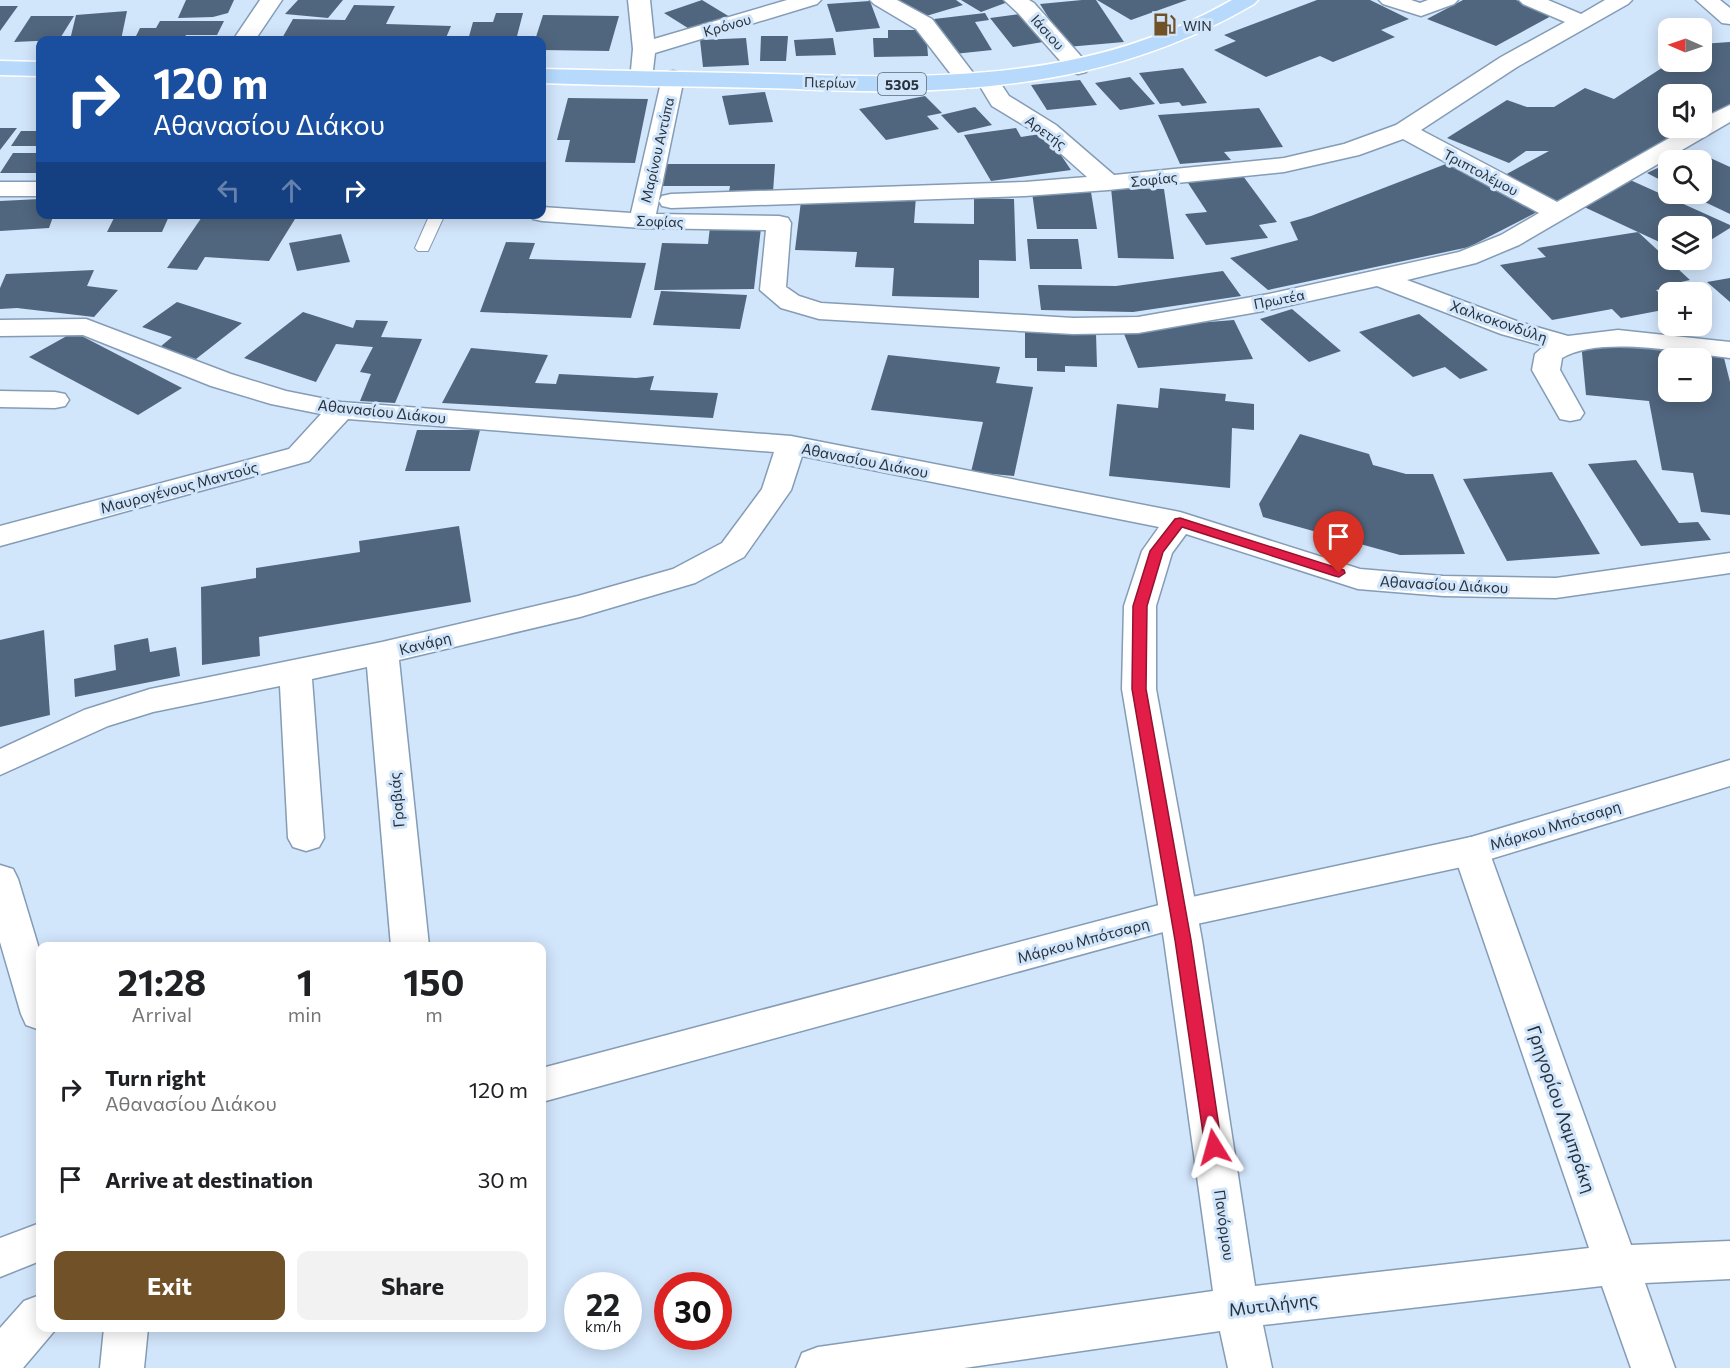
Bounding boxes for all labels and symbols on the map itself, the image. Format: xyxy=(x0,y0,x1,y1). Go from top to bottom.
street label: Κρόνου xyxy=(701,10,753,40)
street label: Ιάσιου xyxy=(1028,11,1068,53)
fuel station icon: WIN xyxy=(1152,12,1178,38)
place label: WIN xyxy=(1183,17,1212,34)
north arrow xyxy=(1658,18,1712,72)
street label: Πιερίων xyxy=(804,73,856,91)
road number: 5305 xyxy=(878,73,926,95)
street label: Μαρίνου Αντύπα xyxy=(637,95,677,205)
street label: Αρετής xyxy=(1022,111,1070,153)
street label: Τριπτολέμου xyxy=(1441,145,1521,199)
street label: Σοφίας xyxy=(1130,168,1178,190)
street label: Σοφίας xyxy=(636,212,684,230)
street label: Πρωτέα xyxy=(1252,286,1306,312)
street label: Χαλκοκονδύλη xyxy=(1448,296,1550,346)
street label: Αθανασίου Διάκου xyxy=(317,395,447,427)
street label: Αθανασίου Διάκου xyxy=(800,439,930,481)
street label: Μαυρογένους Μαντούς xyxy=(98,457,260,517)
pin xyxy=(1313,511,1364,573)
street label: Αθανασίου Διάκου xyxy=(1379,572,1509,596)
street label: Κανάρη xyxy=(397,628,453,658)
street label: Γραβιάς xyxy=(385,772,407,828)
street label: Μάρκου Μπότσαρη xyxy=(1487,797,1623,853)
street label: Μάρκου Μπότσαρη xyxy=(1015,914,1151,966)
street label: Γρηγορίου Λαμπράκη xyxy=(1523,1022,1601,1196)
position arrow xyxy=(1182,1115,1246,1179)
street label: Πανόρμου xyxy=(1211,1188,1239,1262)
speed limit sign: 30 xyxy=(654,1272,732,1350)
street label: Mυτιλήνης xyxy=(1227,1288,1319,1320)

